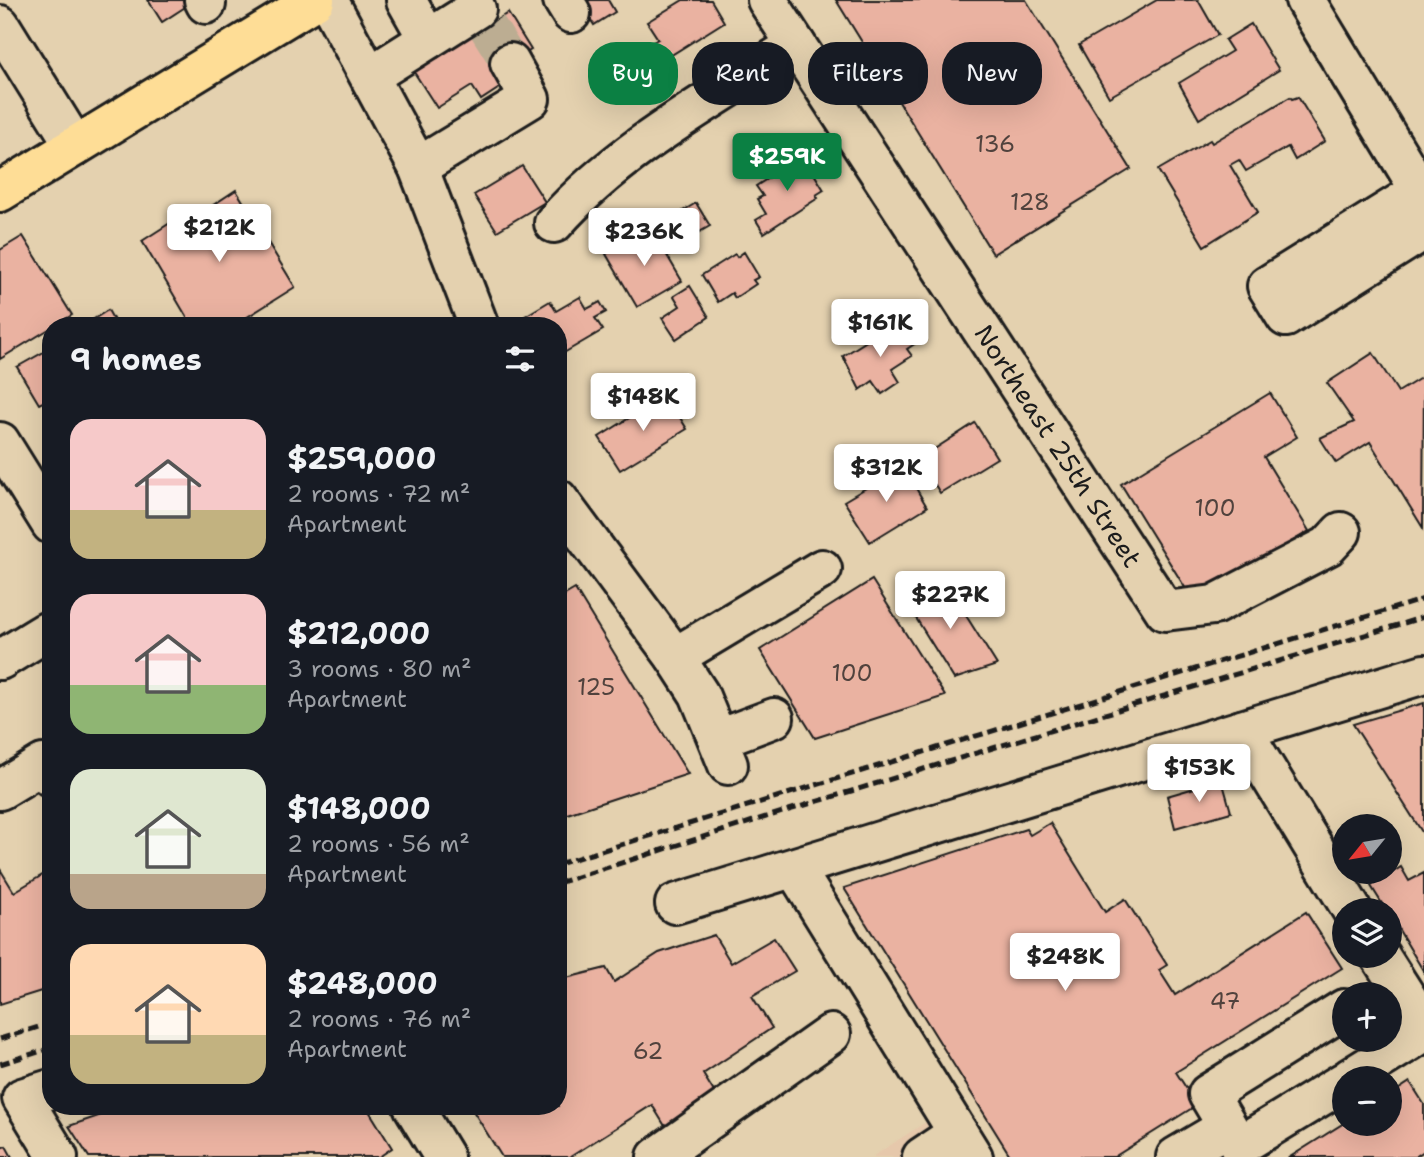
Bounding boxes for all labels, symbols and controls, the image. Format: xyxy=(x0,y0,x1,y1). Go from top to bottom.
chip: Buy xyxy=(588,42,678,105)
chip: Rent xyxy=(692,42,794,105)
chip: Filters xyxy=(808,42,928,105)
chip: New xyxy=(942,42,1042,105)
house number: 136 xyxy=(975,129,1015,159)
pin: $259K xyxy=(738,134,836,193)
text: $259K xyxy=(749,141,825,171)
house number: 128 xyxy=(1010,187,1050,217)
pin: $212K xyxy=(170,204,268,264)
pin: $236K xyxy=(595,208,693,268)
text: $212K xyxy=(183,212,255,242)
text: $236K xyxy=(604,216,684,246)
pin: $161K xyxy=(831,300,929,359)
text: $161K xyxy=(847,307,913,337)
street label: Northeast 25th Street xyxy=(967,318,1150,574)
text: 9 homes xyxy=(70,339,202,380)
icon: filters xyxy=(501,340,539,378)
pin: $148K xyxy=(594,374,692,433)
text: $148K xyxy=(607,381,679,411)
text: $259,000 xyxy=(287,438,437,479)
pin: $312K xyxy=(837,444,935,504)
icon: home xyxy=(126,447,210,531)
text: $312K xyxy=(850,452,922,482)
text: 2 rooms · 72 m² xyxy=(287,479,470,509)
house number: 100 xyxy=(1194,493,1236,523)
text: Apartment xyxy=(287,509,407,539)
pin: $227K xyxy=(901,572,999,631)
text: $227K xyxy=(911,579,989,609)
text: $212,000 xyxy=(287,613,430,654)
icon: home xyxy=(126,622,210,706)
text: 3 rooms · 80 m² xyxy=(287,654,472,684)
house number: 100 xyxy=(831,658,873,688)
house number: 125 xyxy=(577,672,615,702)
text: Apartment xyxy=(287,684,407,714)
pin: $153K xyxy=(1150,744,1248,804)
text: $153K xyxy=(1163,752,1235,782)
text: $148,000 xyxy=(287,788,431,829)
icon: home xyxy=(126,797,210,881)
north arrow xyxy=(1332,814,1402,884)
map controls xyxy=(1332,814,1402,1136)
text: 2 rooms · 56 m² xyxy=(287,829,470,859)
text: Apartment xyxy=(287,859,407,889)
button: layers xyxy=(1332,898,1402,968)
pin: $248K xyxy=(1016,934,1114,993)
text: $248K xyxy=(1026,941,1104,971)
text: $248,000 xyxy=(287,963,438,1004)
icon: home xyxy=(126,972,210,1056)
button: + xyxy=(1332,982,1402,1052)
house number: 47 xyxy=(1210,986,1240,1016)
text: 2 rooms · 76 m² xyxy=(287,1004,471,1034)
text: Apartment xyxy=(287,1034,407,1064)
house number: 62 xyxy=(633,1036,663,1066)
button: − xyxy=(1332,1066,1402,1136)

